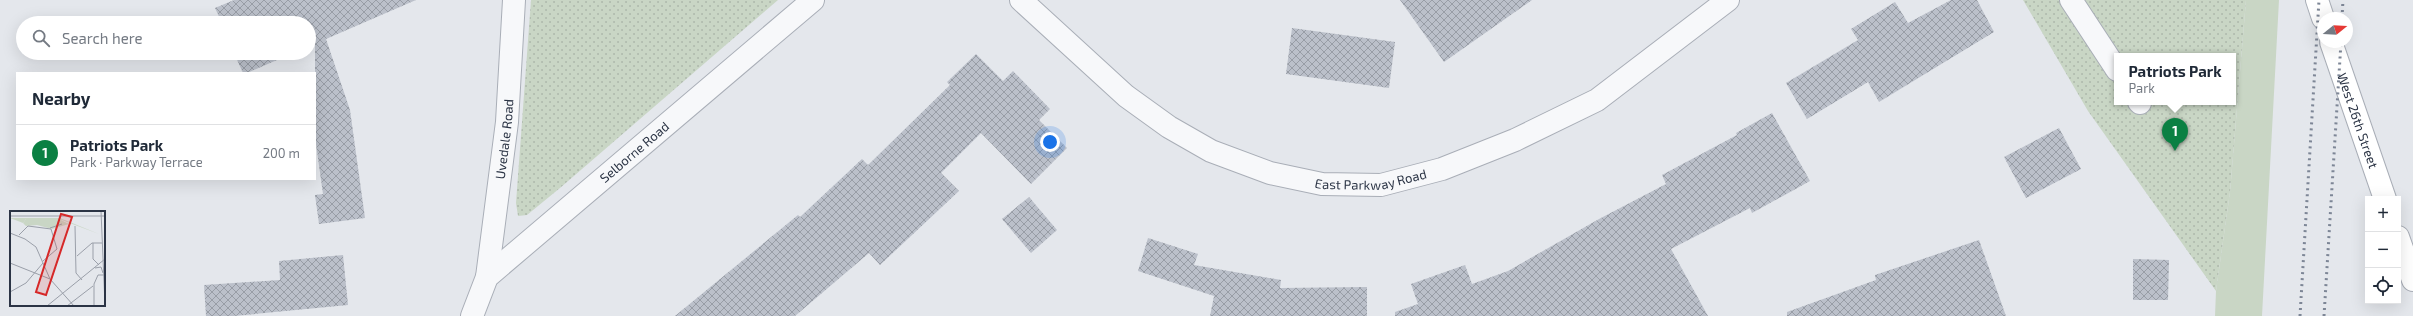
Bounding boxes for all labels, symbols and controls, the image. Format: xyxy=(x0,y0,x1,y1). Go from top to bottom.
north arrow xyxy=(2317,12,2353,48)
search box xyxy=(16,16,316,60)
icon: search xyxy=(30,27,52,49)
text: Search here xyxy=(62,29,143,47)
popup xyxy=(2114,53,2236,105)
text: Patriots Park xyxy=(2128,62,2222,80)
street label: West 26th Street xyxy=(2334,71,2382,170)
text: Park xyxy=(2128,80,2155,96)
text: Nearby xyxy=(32,88,90,108)
street label: Uvedale Road xyxy=(492,98,516,180)
street label: Selborne Road xyxy=(596,118,672,186)
pin: 1 xyxy=(2162,118,2188,151)
your location xyxy=(1040,132,1060,152)
text: Patriots Park xyxy=(70,136,163,154)
text: 1 xyxy=(42,145,48,161)
text: 200 m xyxy=(263,145,300,161)
text: Park · Parkway Terrace xyxy=(70,154,203,170)
street label: East Parkway Road xyxy=(1313,165,1428,193)
map controls xyxy=(2365,196,2401,304)
button: + xyxy=(2365,196,2401,232)
inset map xyxy=(10,211,105,306)
button: − xyxy=(2365,232,2401,268)
button: locate xyxy=(2365,268,2401,304)

